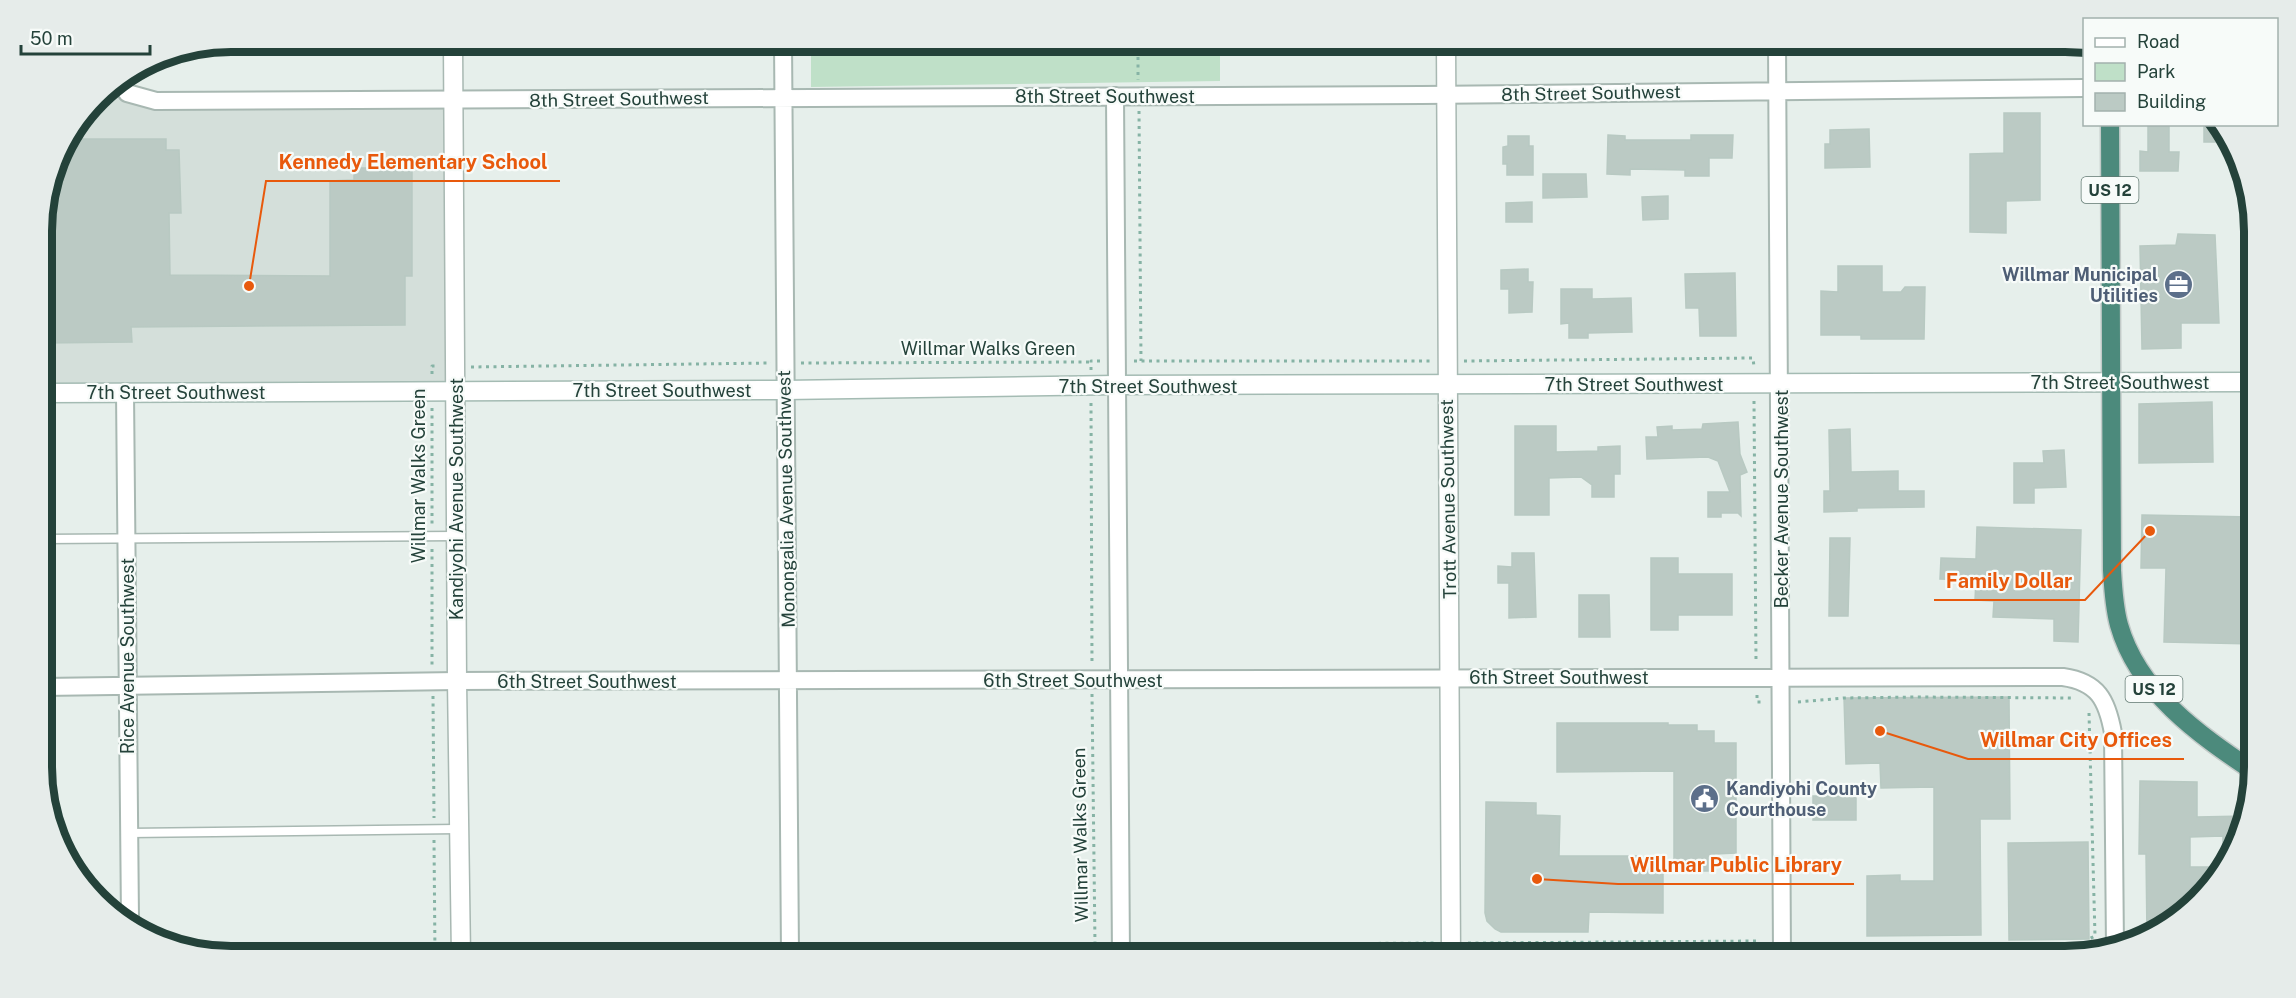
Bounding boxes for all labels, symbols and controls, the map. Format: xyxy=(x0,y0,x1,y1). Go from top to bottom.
scale bar xyxy=(21,18,150,56)
legend xyxy=(2083,18,2278,126)
text: 50 m xyxy=(30,28,73,49)
text: Road xyxy=(2137,31,2180,52)
text: Park xyxy=(2137,61,2175,82)
street label: 8th Street Southwest xyxy=(1501,81,1681,105)
street label: 8th Street Southwest xyxy=(1015,86,1195,107)
street label: 8th Street Southwest xyxy=(529,87,709,111)
text: Building xyxy=(2137,91,2206,112)
callout: Kennedy Elementary School xyxy=(266,143,560,181)
text: Kennedy Elementary School xyxy=(278,150,548,174)
road number: US 12 xyxy=(2082,177,2138,203)
place label: Willmar Municipal Utilities xyxy=(2002,264,2158,306)
office icon: Willmar Municipal Utilities xyxy=(2163,268,2195,300)
street label: Willmar Walks Green xyxy=(901,338,1075,359)
street label: Monongalia Avenue Southwest xyxy=(773,370,799,628)
street label: 7th Street Southwest xyxy=(2030,372,2210,393)
street label: 7th Street Southwest xyxy=(1544,374,1724,395)
street label: 7th Street Southwest xyxy=(1058,376,1238,397)
street label: Kandiyohi Avenue Southwest xyxy=(446,378,467,620)
street label: 7th Street Southwest xyxy=(572,380,752,401)
street label: 7th Street Southwest xyxy=(86,382,266,403)
street label: Willmar Walks Green xyxy=(408,389,429,563)
street label: Becker Avenue Southwest xyxy=(1771,390,1792,609)
street label: Trott Avenue Southwest xyxy=(1436,399,1460,599)
street label: Rice Avenue Southwest xyxy=(117,558,138,754)
callout: Family Dollar xyxy=(1934,562,2085,600)
text: Family Dollar xyxy=(1946,569,2072,593)
street label: 6th Street Southwest xyxy=(1469,667,1649,688)
street label: 6th Street Southwest xyxy=(983,670,1163,691)
street label: 6th Street Southwest xyxy=(497,671,677,692)
road number: US 12 xyxy=(2126,676,2182,702)
callout: Willmar City Offices xyxy=(1968,721,2184,759)
text: Willmar City Offices xyxy=(1980,728,2172,752)
street label: Willmar Walks Green xyxy=(1068,748,1092,922)
place label: Kandiyohi County Courthouse xyxy=(1726,778,1877,820)
public building icon: Kandiyohi County Courthouse xyxy=(1689,782,1721,814)
callout: Willmar Public Library xyxy=(1618,846,1854,884)
text: Willmar Public Library xyxy=(1630,853,1842,877)

